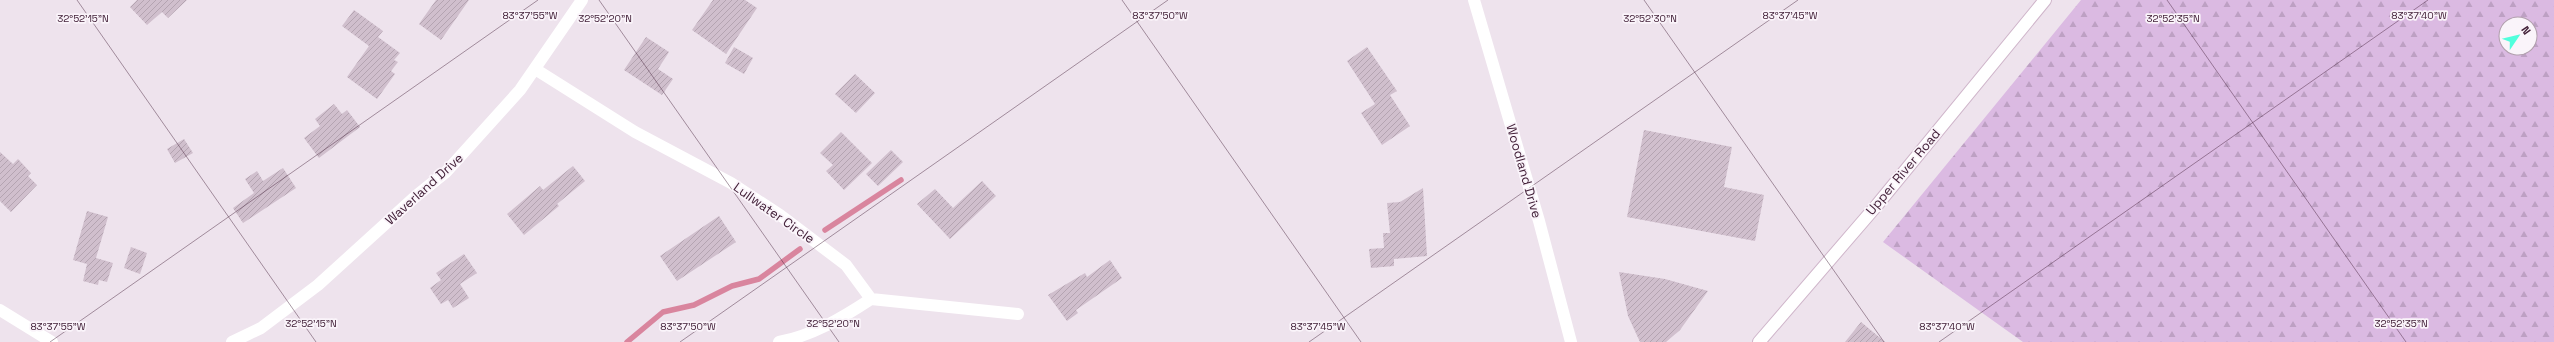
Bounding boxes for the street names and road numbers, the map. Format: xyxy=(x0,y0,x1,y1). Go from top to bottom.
street label: Woodland Drive xyxy=(1502,122,1546,220)
street label: Upper River Road xyxy=(1862,125,1944,219)
street label: Waverland Drive xyxy=(381,149,467,229)
street label: Lullwater Circle xyxy=(730,179,818,247)

